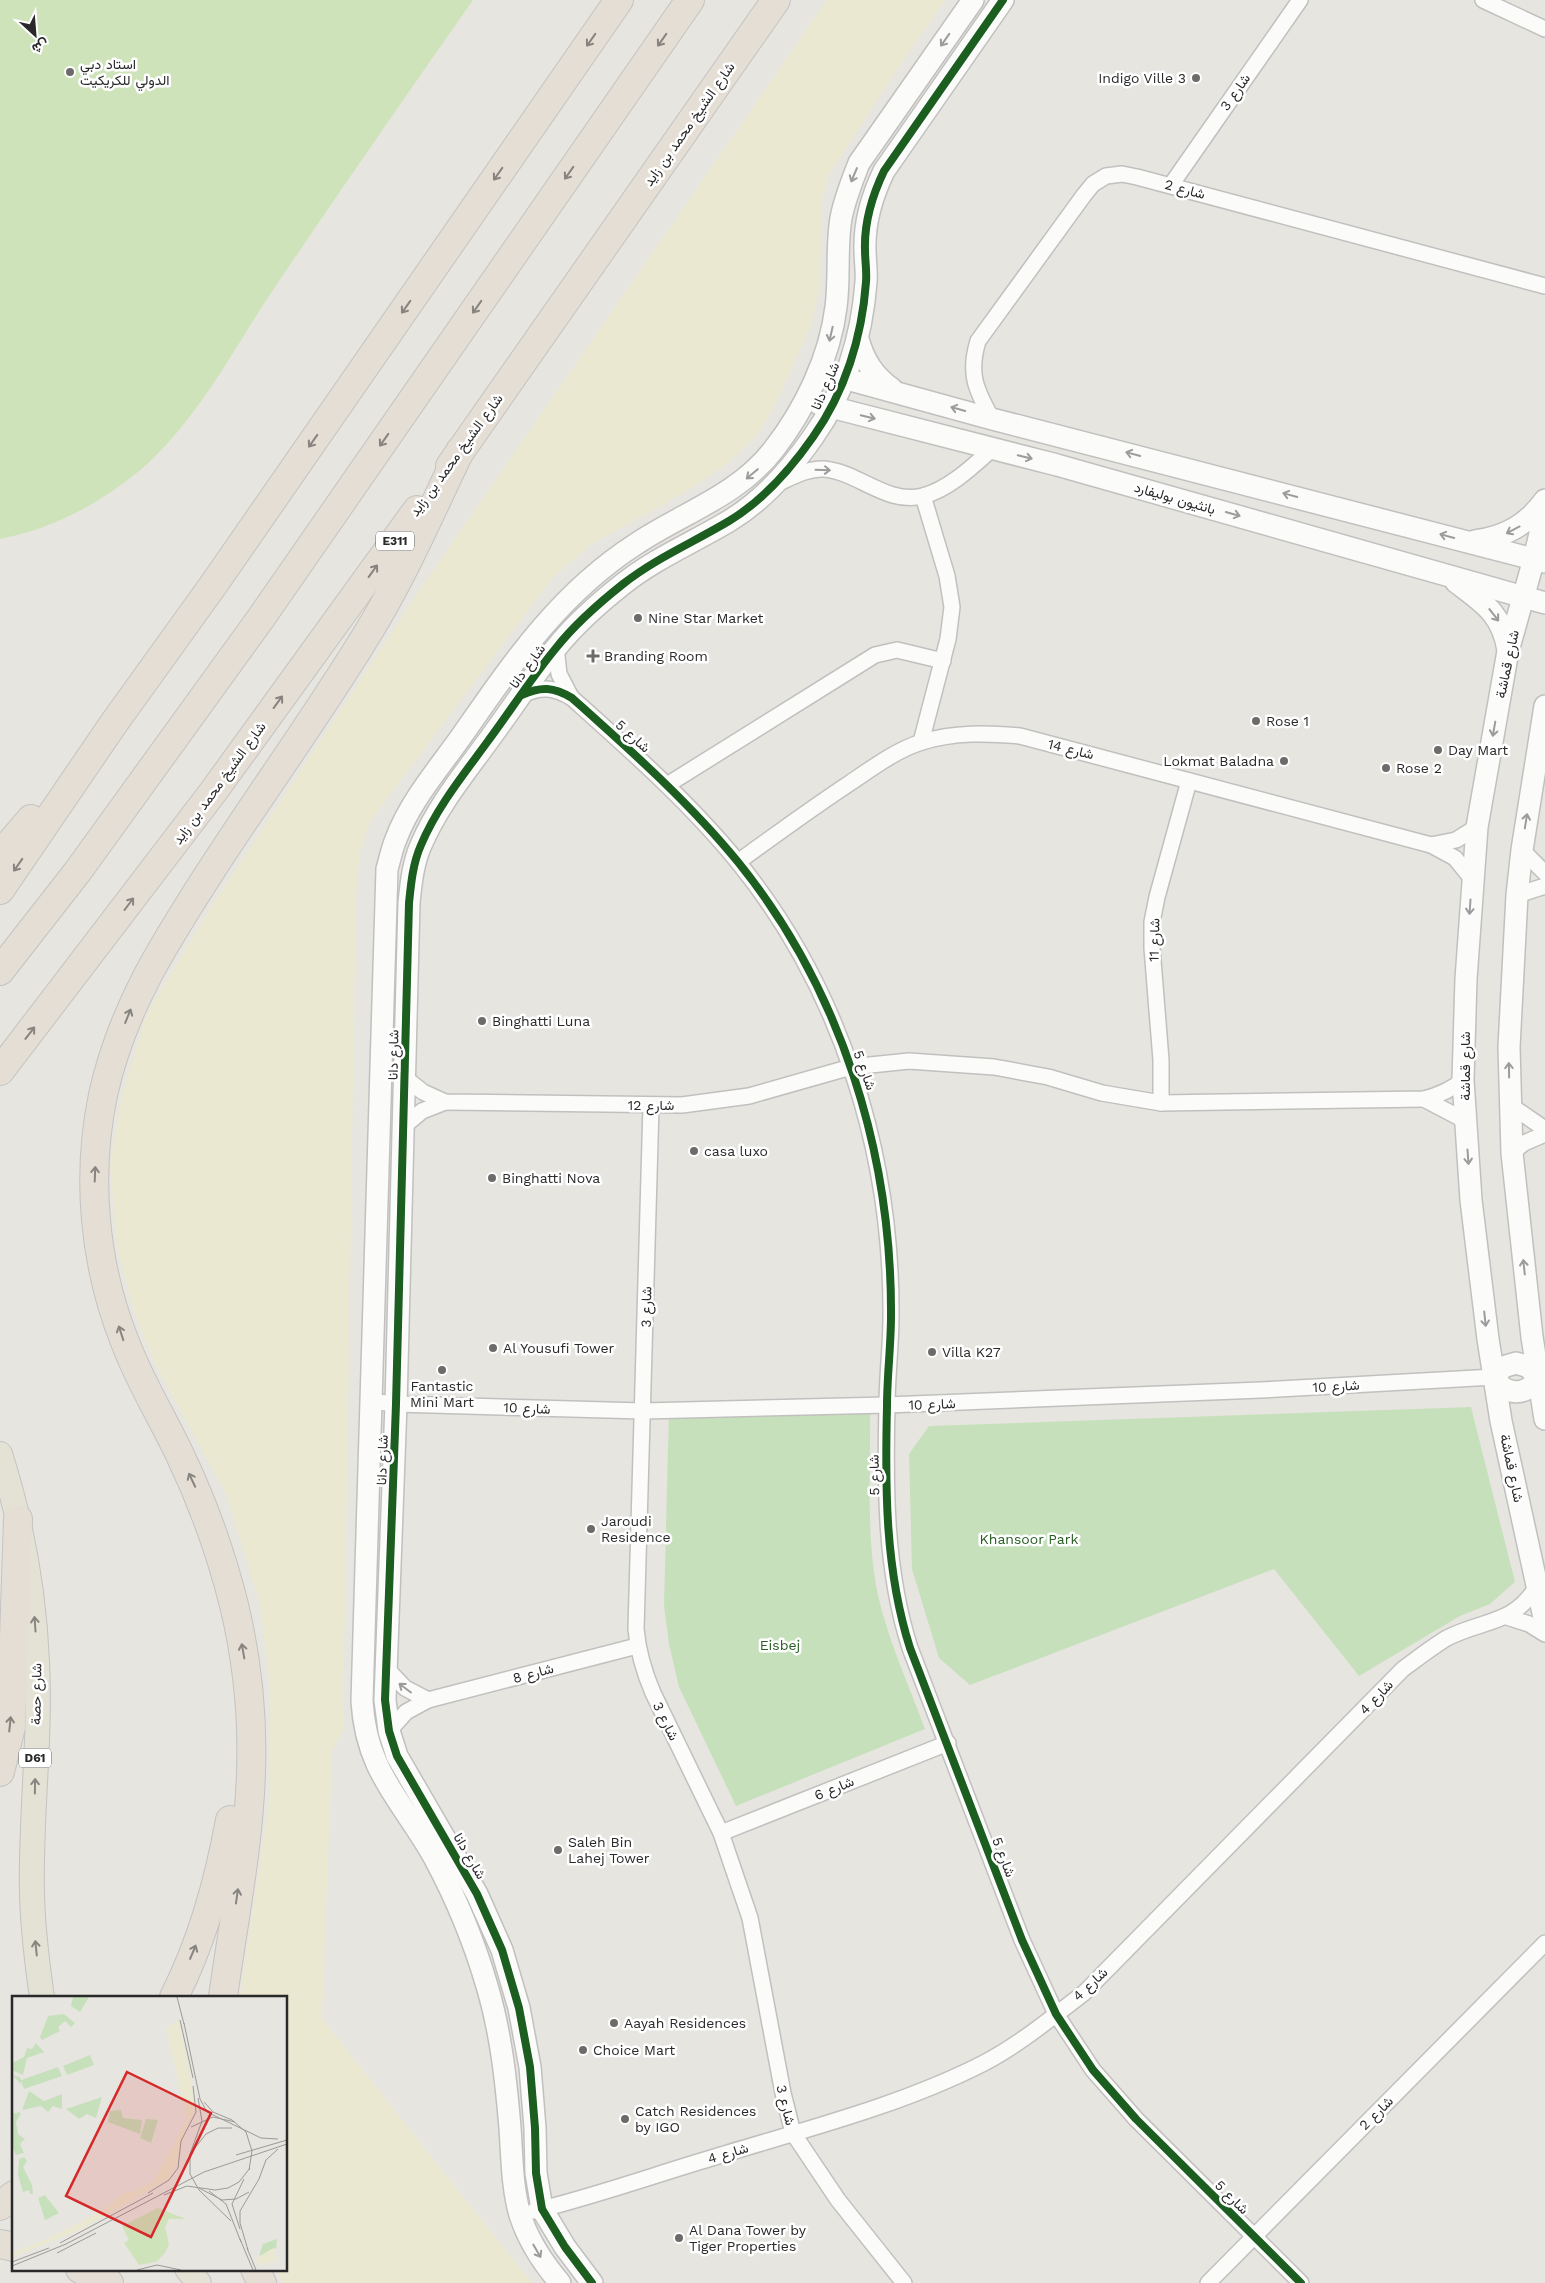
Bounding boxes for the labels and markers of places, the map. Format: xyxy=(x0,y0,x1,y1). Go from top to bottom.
place label: استاد دبي الدولي للكريكيت xyxy=(80,56,169,92)
marker: استاد دبي الدولي للكريكيت xyxy=(64,66,76,78)
place label: Indigo Ville 3 xyxy=(1098,70,1186,86)
marker: Indigo Ville 3 xyxy=(1190,72,1202,84)
place label: Nine Star Market xyxy=(648,610,764,626)
marker: Nine Star Market xyxy=(632,612,644,624)
place label: Branding Room xyxy=(604,648,708,664)
marker: Branding Room xyxy=(586,649,600,663)
place label: Rose 1 xyxy=(1266,713,1309,729)
marker: Rose 1 xyxy=(1250,715,1262,727)
place label: Day Mart xyxy=(1448,742,1508,758)
marker: Day Mart xyxy=(1432,744,1444,756)
place label: Lokmat Baladna xyxy=(1163,753,1274,769)
marker: Lokmat Baladna xyxy=(1278,755,1290,767)
place label: Rose 2 xyxy=(1396,760,1442,776)
marker: Rose 2 xyxy=(1380,762,1392,774)
place label: Binghatti Luna xyxy=(492,1013,590,1029)
marker: Binghatti Luna xyxy=(476,1015,488,1027)
place label: casa luxo xyxy=(704,1143,768,1159)
marker: casa luxo xyxy=(688,1145,700,1157)
place label: Binghatti Nova xyxy=(502,1170,600,1186)
marker: Binghatti Nova xyxy=(486,1172,498,1184)
place label: Al Yousufi Tower xyxy=(503,1340,615,1356)
marker: Al Yousufi Tower xyxy=(487,1342,499,1354)
place label: Villa K27 xyxy=(942,1344,1001,1360)
marker: Villa K27 xyxy=(926,1346,938,1358)
marker: Fantastic Mini Mart xyxy=(436,1364,448,1376)
place label: Fantastic Mini Mart xyxy=(410,1378,474,1410)
place label: Jaroudi Residence xyxy=(601,1513,671,1545)
marker: Jaroudi Residence xyxy=(585,1523,597,1535)
place label: Saleh Bin Lahej Tower xyxy=(568,1834,650,1866)
marker: Saleh Bin Lahej Tower xyxy=(552,1844,564,1856)
place label: Aayah Residences xyxy=(624,2015,746,2031)
marker: Aayah Residences xyxy=(608,2017,620,2029)
place label: Choice Mart xyxy=(593,2042,675,2058)
marker: Choice Mart xyxy=(577,2044,589,2056)
place label: Catch Residences by IGO xyxy=(635,2103,756,2135)
marker: Catch Residences by IGO xyxy=(619,2113,631,2125)
place label: Al Dana Tower by Tiger Properties xyxy=(689,2222,807,2254)
marker: Al Dana Tower by Tiger Properties xyxy=(673,2232,685,2244)

